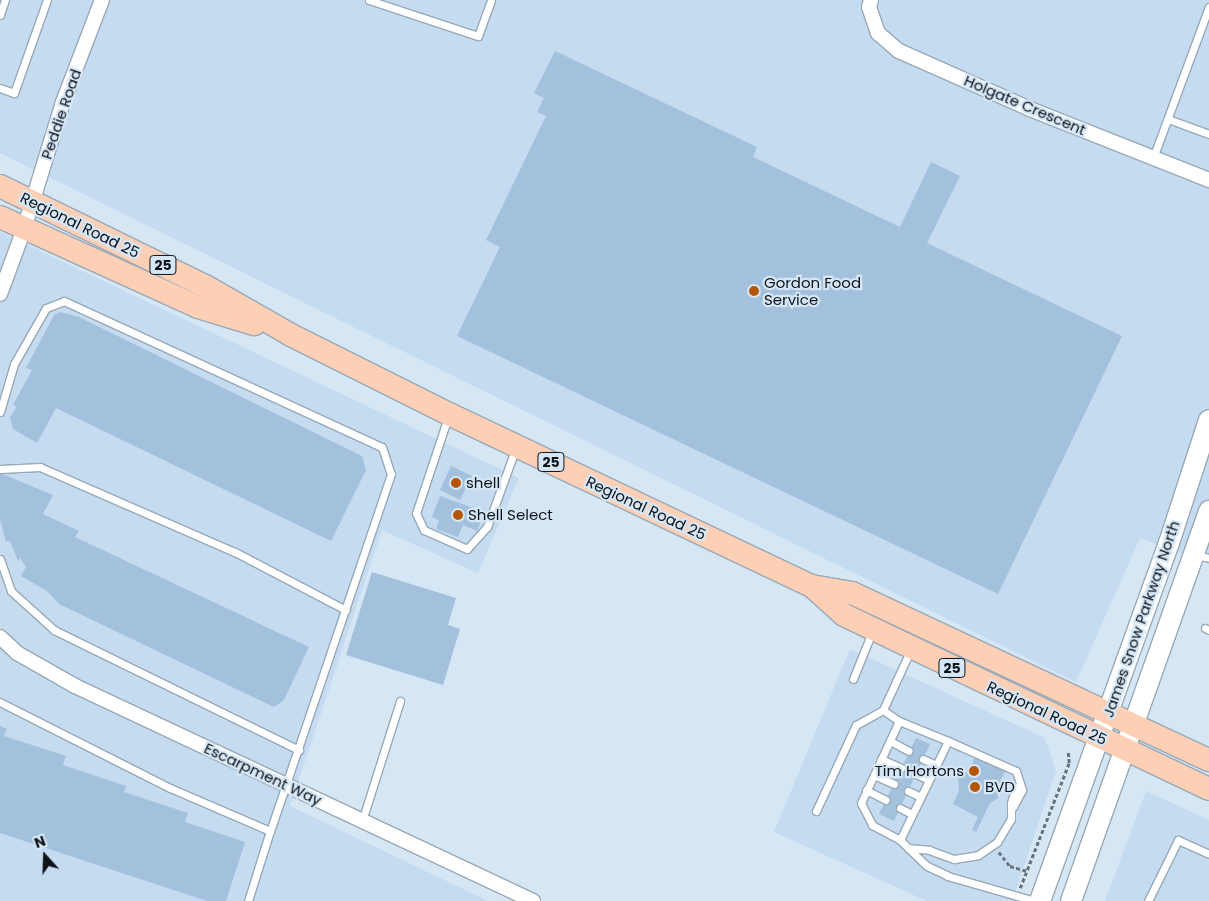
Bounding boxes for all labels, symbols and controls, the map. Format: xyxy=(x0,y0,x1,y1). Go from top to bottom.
street label: Peddie Road xyxy=(37,67,85,161)
street label: Holgate Crescent xyxy=(961,71,1089,139)
street label: Regional Road 25 xyxy=(17,188,143,262)
road number: 25 xyxy=(149,254,177,276)
place label: Gordon Food Service xyxy=(764,273,861,308)
marker: Gordon Food Service xyxy=(748,285,760,297)
road number: 25 xyxy=(537,451,565,474)
street label: Regional Road 25 xyxy=(583,472,709,544)
place label: shell xyxy=(466,474,500,492)
marker: shell xyxy=(450,477,462,489)
place label: Shell Select xyxy=(468,506,553,524)
marker: Shell Select xyxy=(452,509,464,521)
street label: James Snow Parkway North xyxy=(1099,518,1183,720)
road number: 25 xyxy=(938,656,966,680)
street label: Regional Road 25 xyxy=(984,677,1110,749)
street label: Escarpment Way xyxy=(201,739,325,809)
place label: Tim Hortons xyxy=(875,762,964,780)
marker: Tim Hortons xyxy=(968,765,980,777)
place label: BVD xyxy=(985,778,1015,796)
marker: BVD xyxy=(969,781,981,793)
north arrow xyxy=(20,831,70,881)
text: N xyxy=(32,831,48,853)

